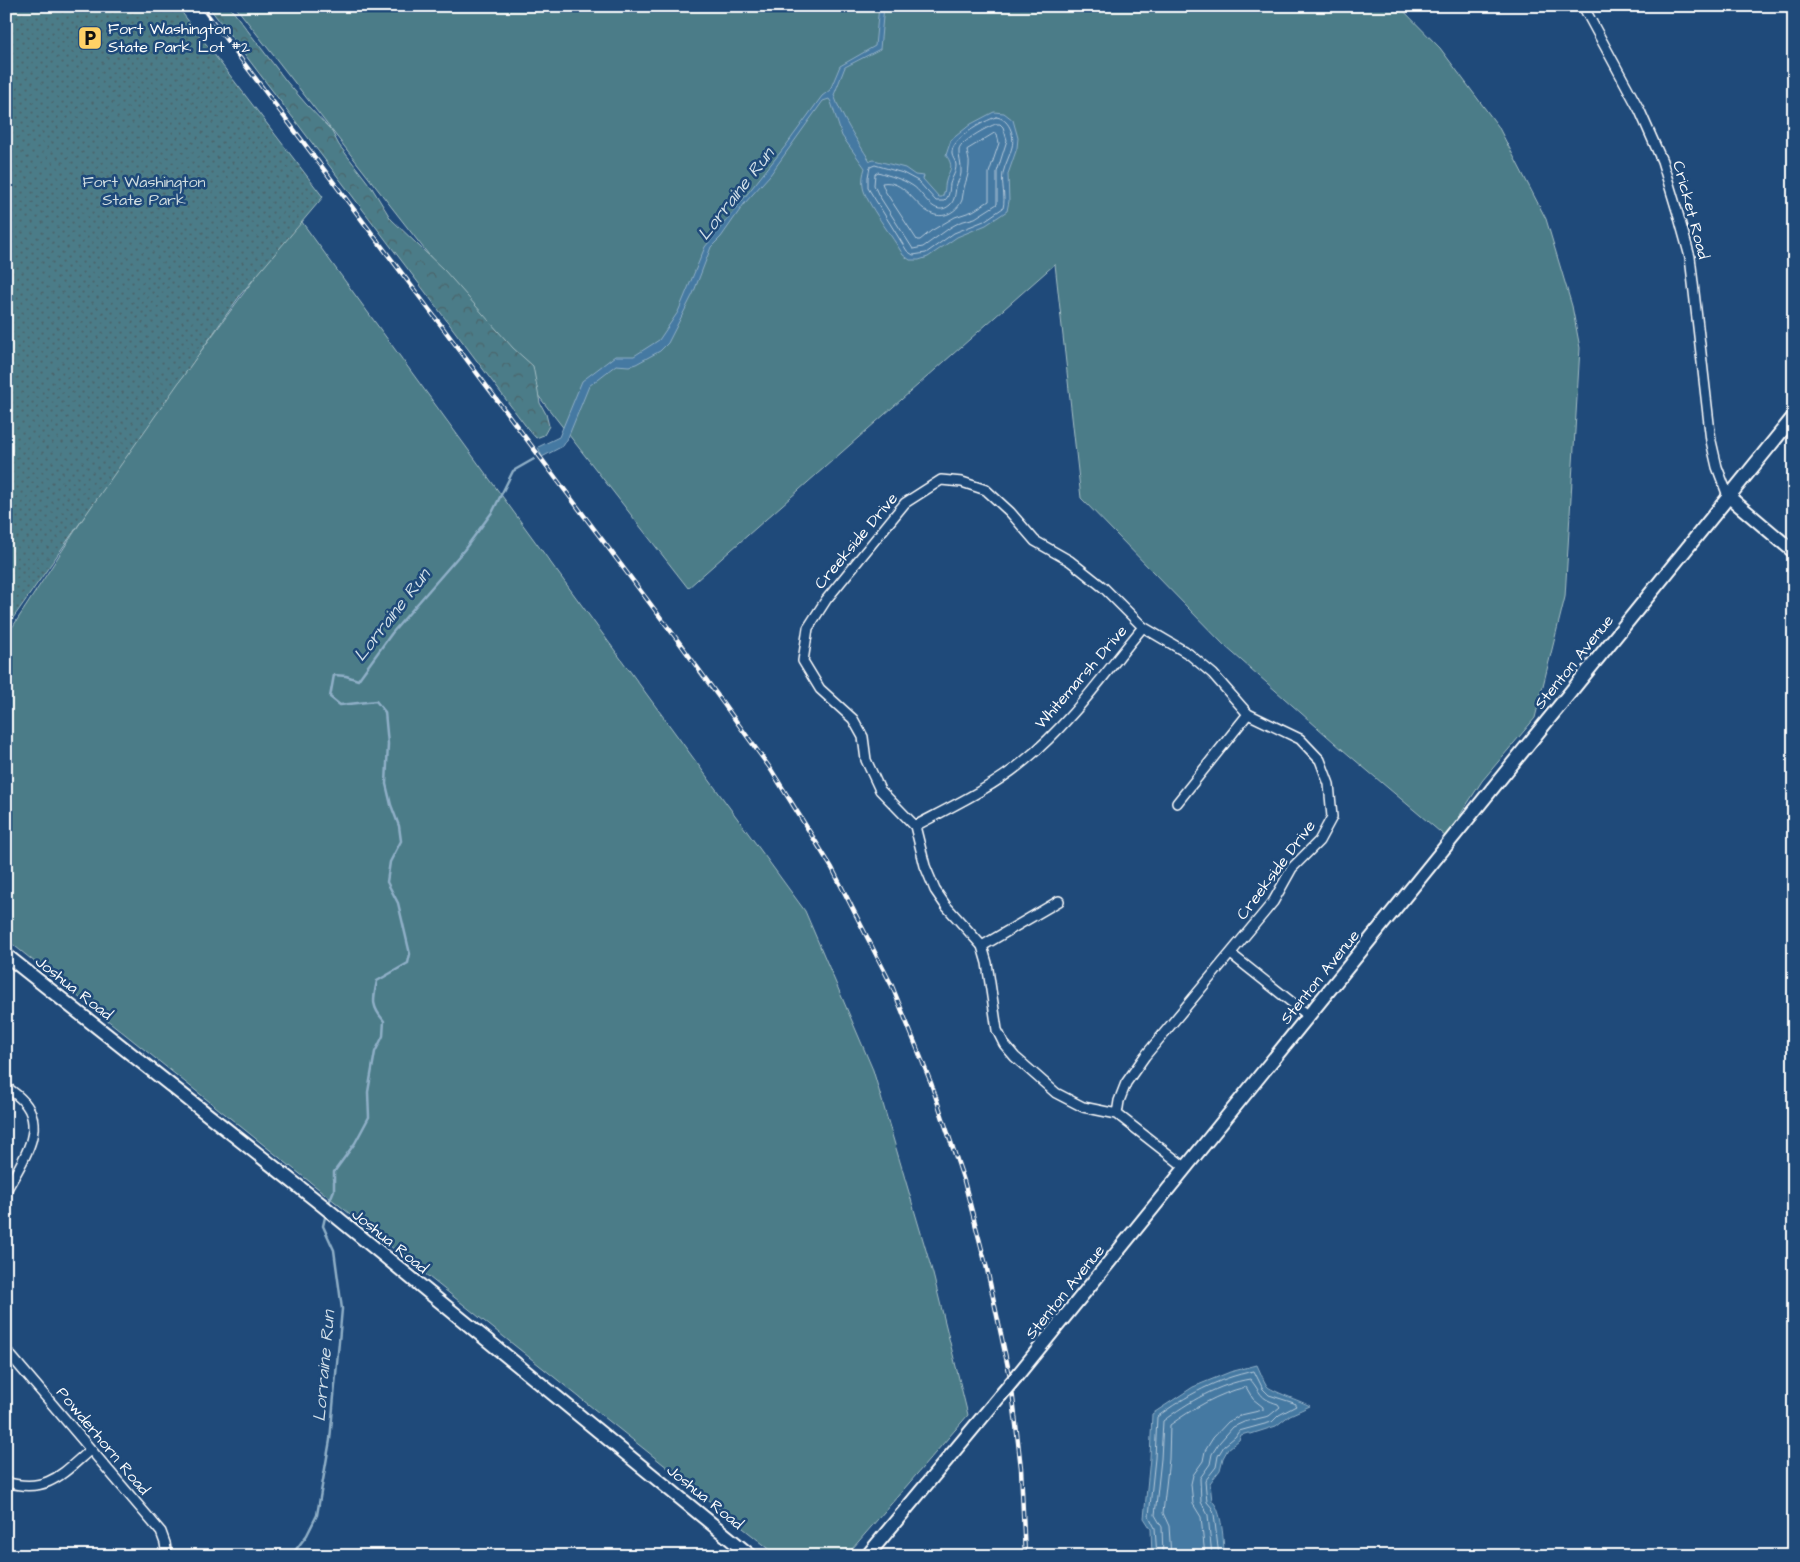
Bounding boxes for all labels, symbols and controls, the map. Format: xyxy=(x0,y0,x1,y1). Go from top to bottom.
place label: Fort Washington State Park Lot #2 xyxy=(108,18,250,58)
parking icon: Fort Washington State Park Lot #2 xyxy=(77,25,103,51)
water label: Lorraine Run xyxy=(692,141,781,246)
street label: Cricket Road xyxy=(1667,158,1715,262)
park label: Fort Washington State Park xyxy=(82,171,206,211)
street label: Creekside Drive xyxy=(809,488,903,594)
water label: Lorraine Run xyxy=(348,562,437,667)
street label: Stenton Avenue xyxy=(1529,610,1619,714)
street label: Whitemarsh Drive xyxy=(1030,620,1132,734)
street label: Creekside Drive xyxy=(1231,815,1321,924)
street label: Stenton Avenue xyxy=(1275,925,1365,1029)
street label: Joshua Road xyxy=(31,951,117,1025)
street label: Joshua Road xyxy=(347,1203,433,1279)
street label: Stenton Avenue xyxy=(1020,1240,1110,1344)
water label: Lorraine Run xyxy=(307,1308,341,1423)
street label: Powderhorn Road xyxy=(51,1382,155,1500)
street label: Joshua Road xyxy=(662,1459,748,1535)

